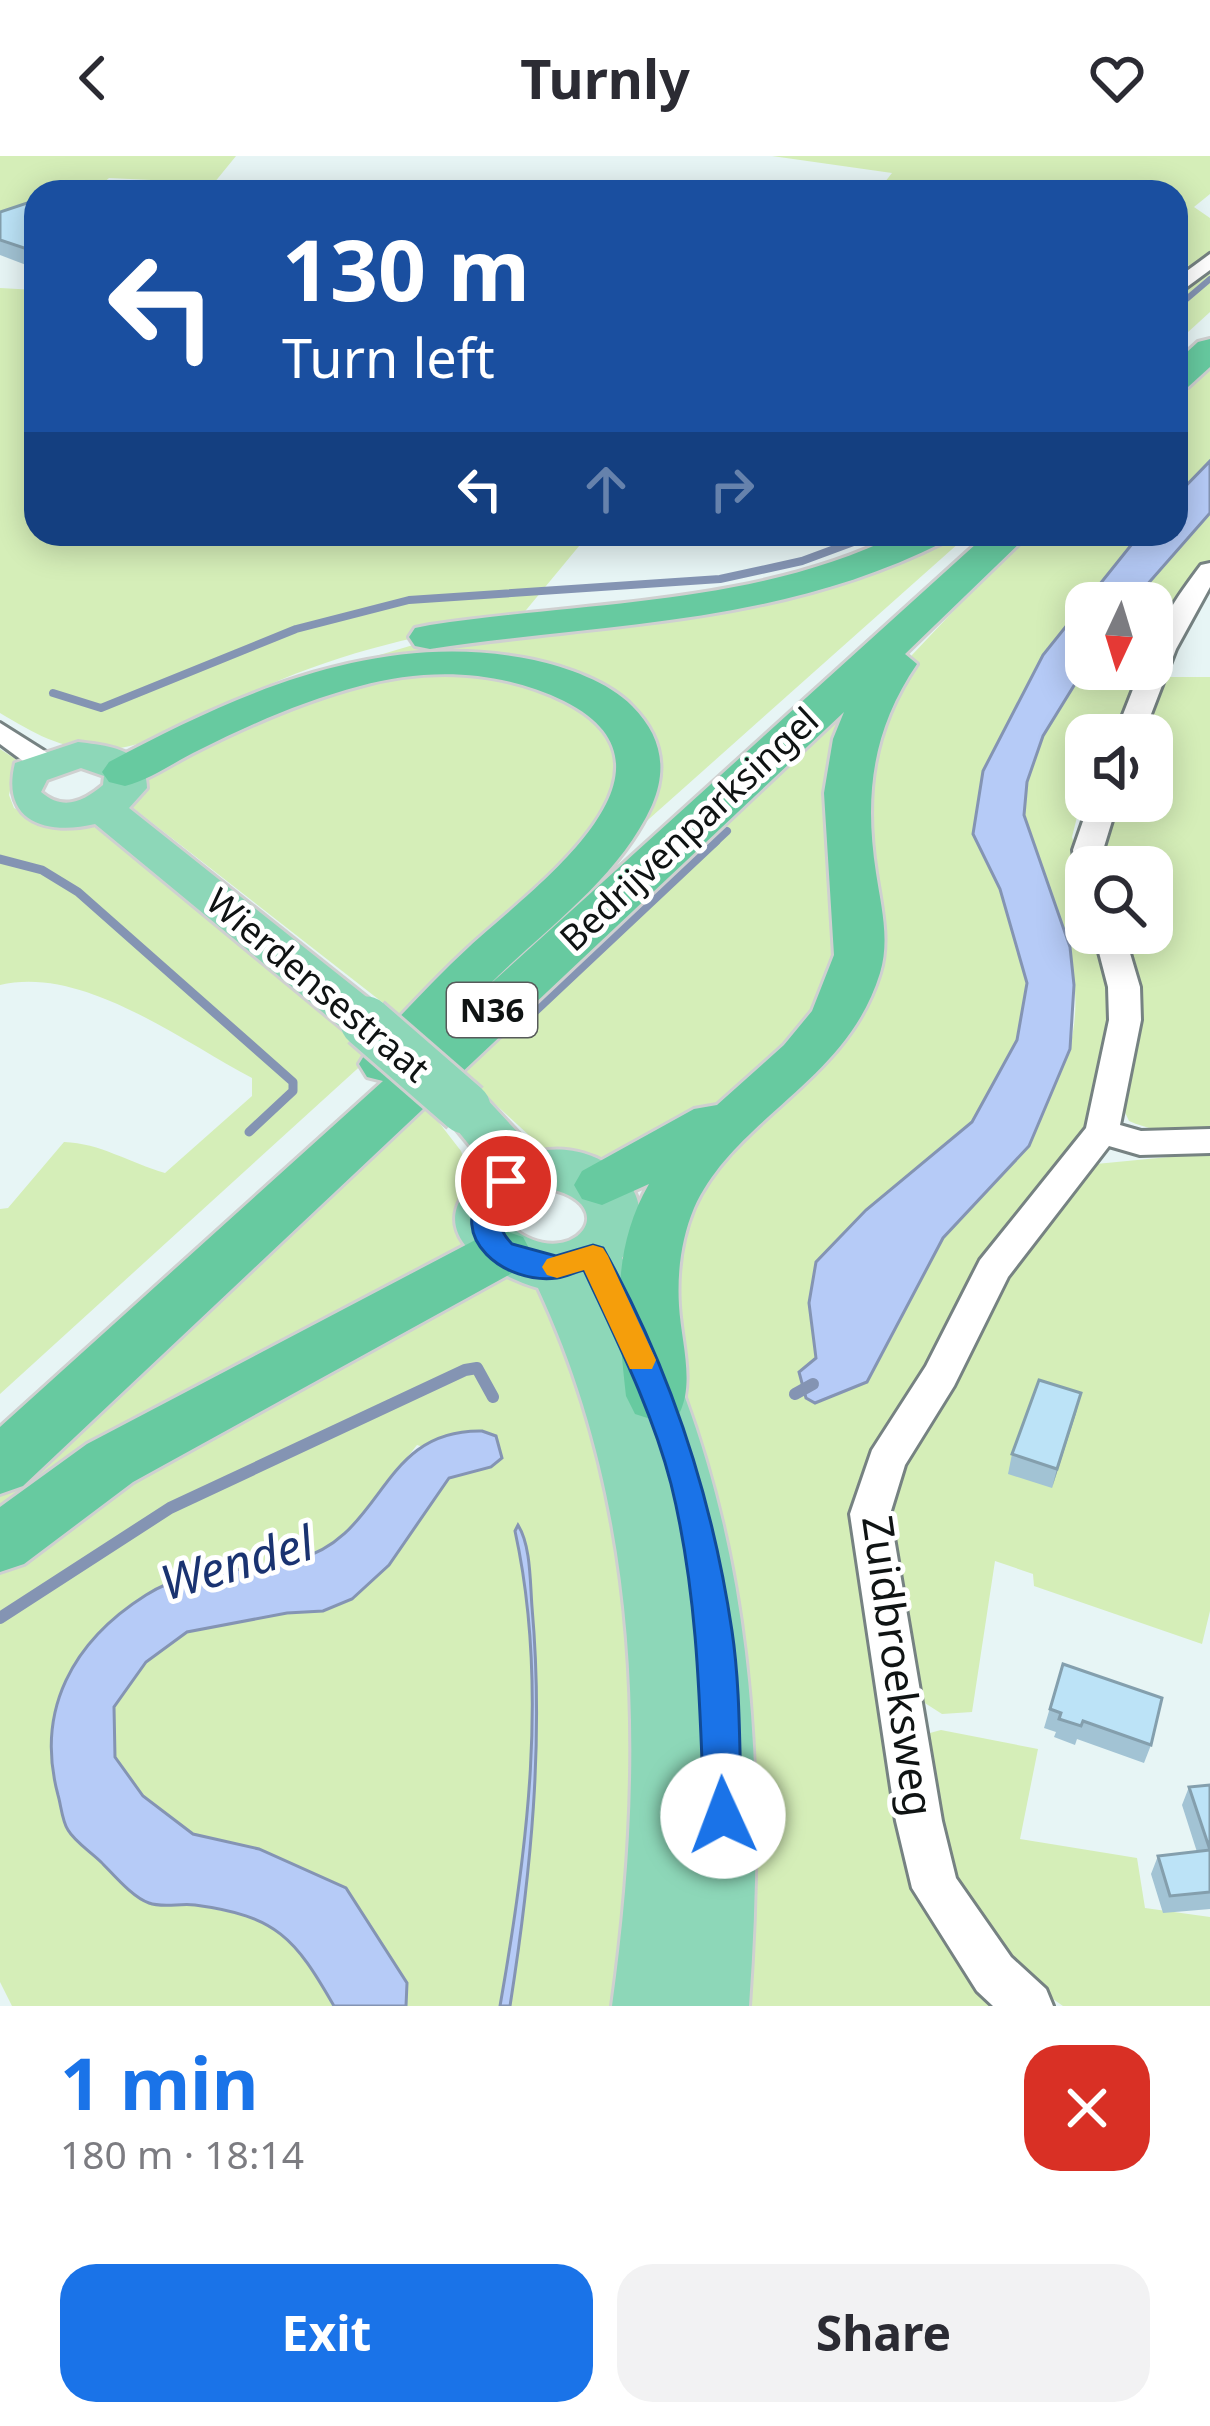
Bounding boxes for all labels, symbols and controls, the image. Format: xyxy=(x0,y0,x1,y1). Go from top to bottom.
text: Turnly xyxy=(520,41,690,115)
icon: back xyxy=(60,45,126,111)
icon: heart xyxy=(1084,45,1150,111)
text: 130 m xyxy=(282,211,530,326)
icon: left xyxy=(84,228,240,384)
text: Turn left xyxy=(282,320,495,394)
icon: left xyxy=(447,456,513,522)
icon: ahead xyxy=(573,456,639,522)
icon: right xyxy=(699,456,765,522)
north arrow xyxy=(1065,582,1173,690)
map controls xyxy=(1065,582,1173,954)
street label: Bedrijvenparksingel xyxy=(549,696,829,961)
button: sound xyxy=(1065,714,1173,822)
button: search xyxy=(1065,846,1173,954)
street label: Wierdensestraat xyxy=(196,877,440,1092)
road number: N36 xyxy=(447,983,537,1037)
pin xyxy=(455,1130,557,1232)
icon: arrive xyxy=(473,1148,539,1214)
water label: Wendel xyxy=(153,1508,322,1614)
street label: Zuidbroeksweg xyxy=(850,1512,949,1820)
position arrow xyxy=(660,1753,786,1879)
text: 1 min xyxy=(60,2033,258,2131)
button: close xyxy=(1024,2045,1150,2171)
text: 180 m · 18:14 xyxy=(60,2127,304,2180)
button: Exit xyxy=(60,2264,593,2402)
button: Share xyxy=(617,2264,1150,2402)

